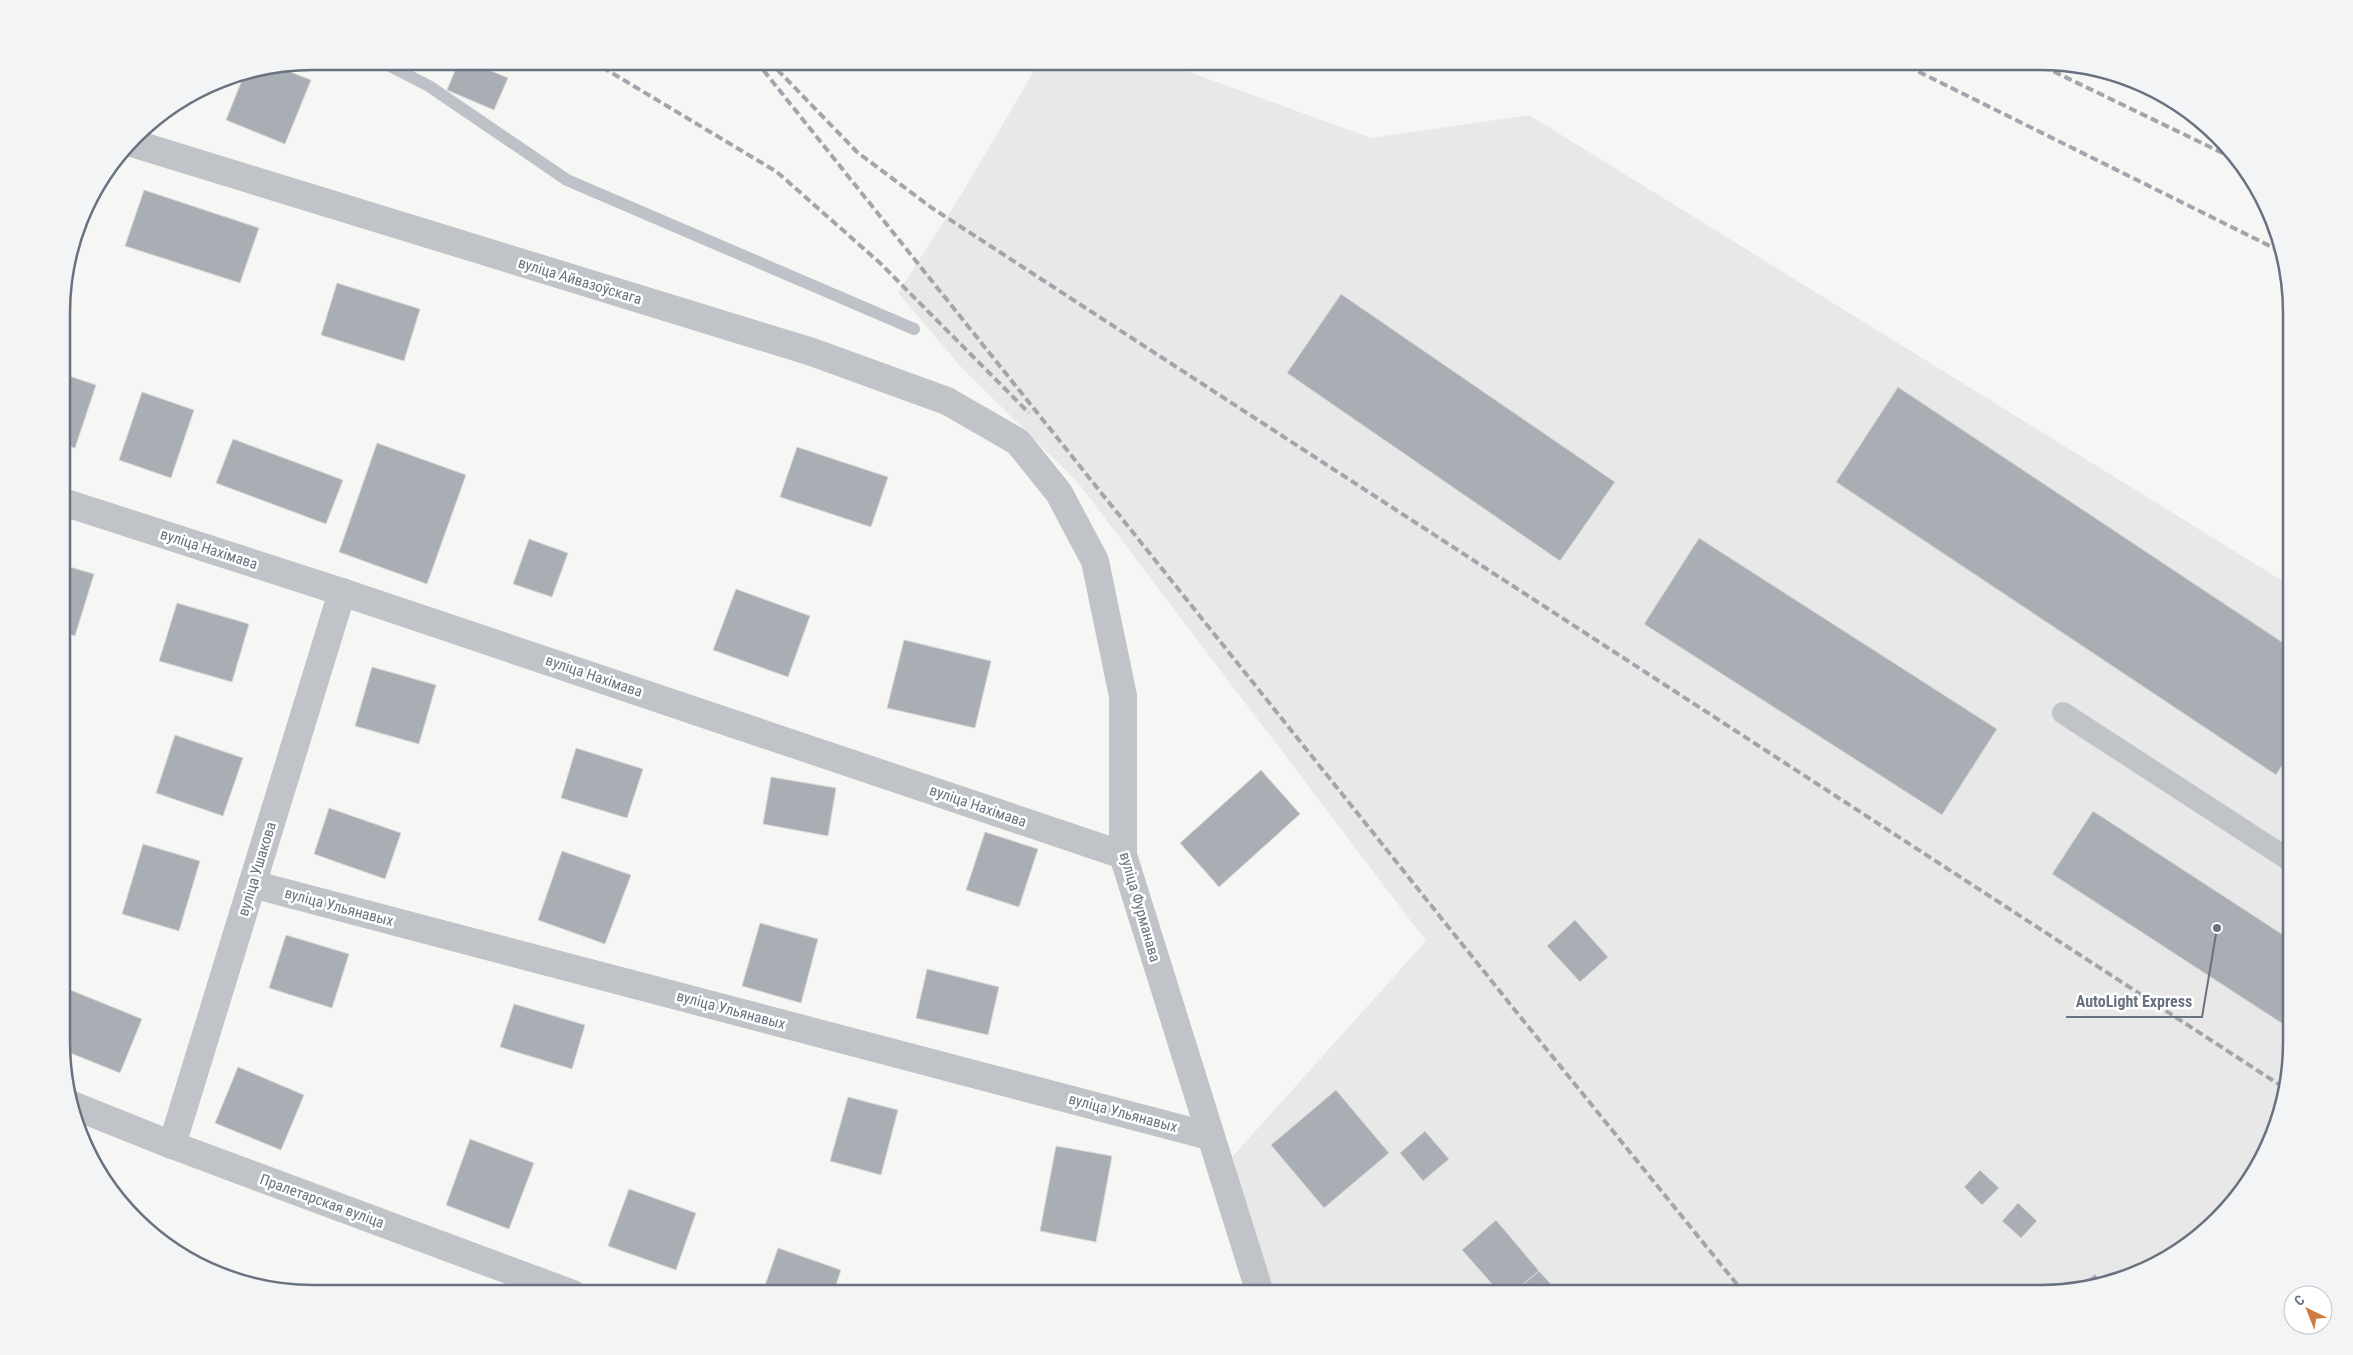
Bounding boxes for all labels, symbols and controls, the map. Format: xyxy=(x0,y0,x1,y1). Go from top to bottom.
street label: вуліца Айвазоўскага xyxy=(516,254,644,308)
street label: вуліца Нахімава xyxy=(158,525,260,573)
street label: вуліца Нахімава xyxy=(543,651,645,701)
street label: вуліца Нахімава xyxy=(927,781,1029,831)
street label: вуліца Ушакова xyxy=(234,820,280,918)
street label: вуліца Фурманава xyxy=(1116,850,1164,964)
street label: вуліца Ульянавых xyxy=(283,884,396,930)
callout: AutoLight Express xyxy=(2066,986,2202,1017)
street label: вуліца Ульянавых xyxy=(675,987,788,1033)
text: AutoLight Express xyxy=(2076,992,2192,1011)
street label: вуліца Ульянавых xyxy=(1067,1090,1180,1136)
street label: Пралетарская вуліца xyxy=(257,1170,387,1232)
north arrow xyxy=(2283,1285,2333,1335)
text: С xyxy=(2291,1292,2308,1309)

